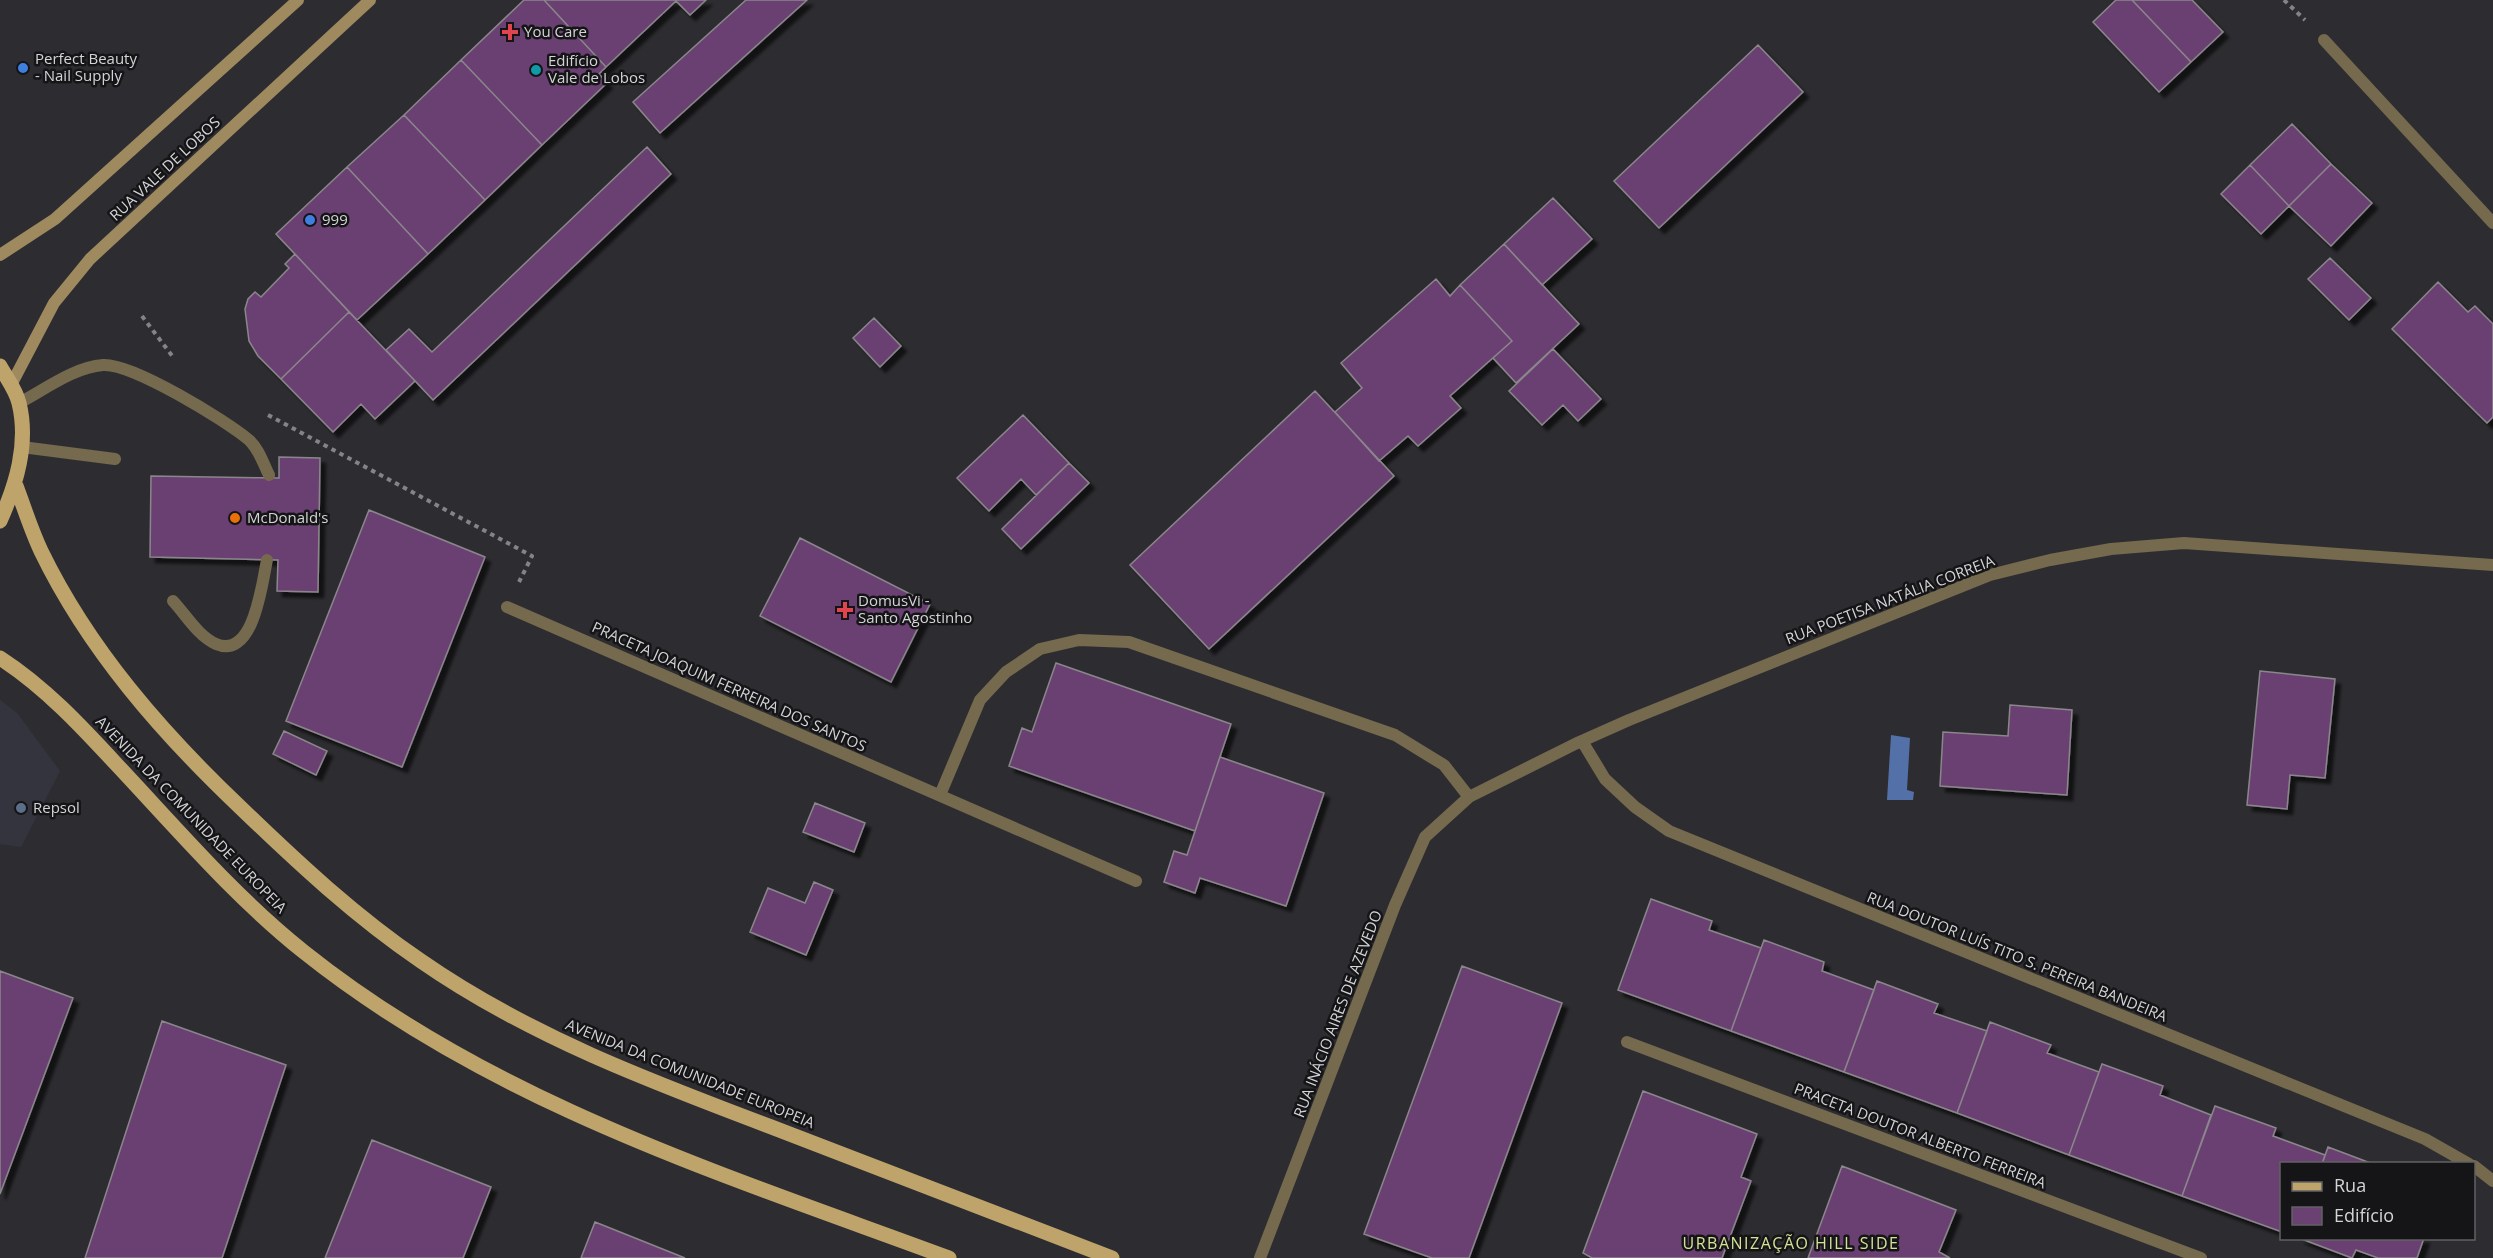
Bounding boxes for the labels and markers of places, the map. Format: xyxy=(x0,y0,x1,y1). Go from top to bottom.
place label: You Care xyxy=(524,21,587,41)
marker: You Care xyxy=(501,23,519,41)
place label: Perfect Beauty - Nail Supply xyxy=(35,48,137,85)
place label: Edifício Vale de Lobos xyxy=(548,50,645,87)
marker: Perfect Beauty - Nail Supply xyxy=(16,61,30,75)
marker: Edifício Vale de Lobos xyxy=(529,63,543,77)
place label: 999 xyxy=(322,209,348,229)
marker: 999 xyxy=(303,213,317,227)
place label: McDonald's xyxy=(247,507,329,527)
marker: McDonald's xyxy=(228,511,242,525)
place label: DomusVi - Santo Agostinho xyxy=(858,590,972,627)
marker: DomusVi - Santo Agostinho xyxy=(836,601,854,619)
place label: Repsol xyxy=(33,797,80,817)
marker: Repsol xyxy=(14,801,28,815)

